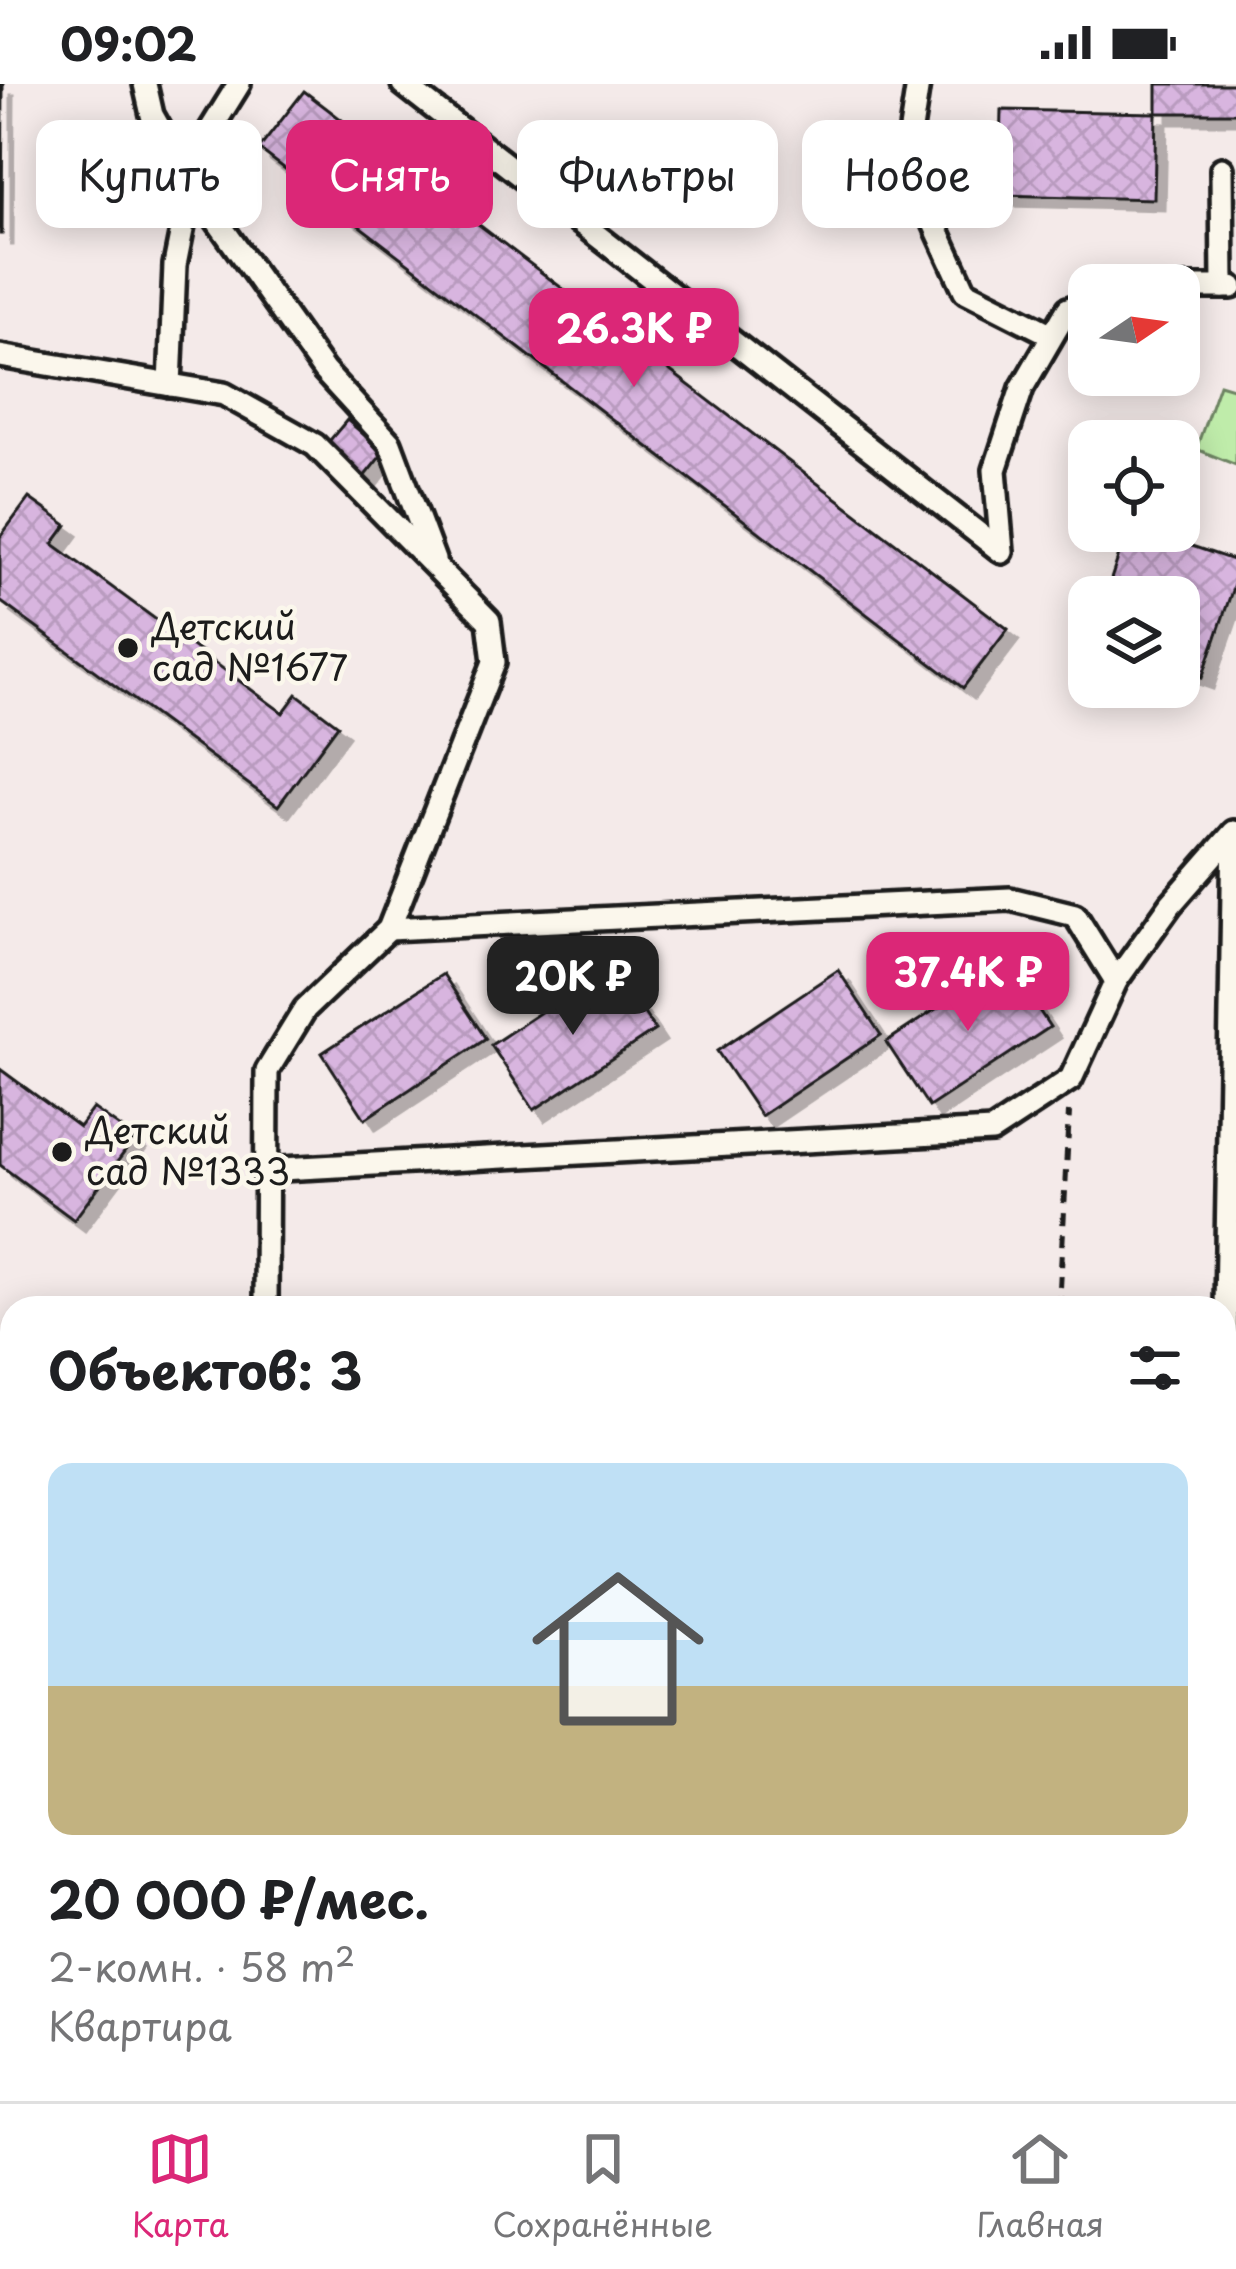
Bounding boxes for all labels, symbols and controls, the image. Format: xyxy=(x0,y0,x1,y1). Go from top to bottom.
text: 09:02 xyxy=(60,8,197,76)
chip: Купить xyxy=(36,120,262,228)
chip: Снять xyxy=(286,120,493,228)
chip: Фильтры xyxy=(517,120,778,228)
chip: Новое xyxy=(802,120,1013,228)
north arrow xyxy=(1068,264,1200,396)
map controls xyxy=(1068,264,1200,708)
pin: 26.3K ₽ xyxy=(523,288,745,390)
text: 26.3K ₽ xyxy=(556,297,712,356)
button: locate xyxy=(1068,420,1200,552)
button: layers xyxy=(1068,576,1200,708)
place label: Детский сад №1677 xyxy=(151,598,348,693)
marker: Детский сад №1677 xyxy=(115,635,141,661)
pin: 37.4K ₽ xyxy=(857,932,1079,1034)
pin: 20K ₽ xyxy=(489,936,657,1038)
text: 37.4K ₽ xyxy=(893,941,1043,1000)
text: 20K ₽ xyxy=(514,945,632,1004)
place label: Детский сад №1333 xyxy=(85,1102,290,1197)
marker: Детский сад №1333 xyxy=(49,1139,75,1165)
text: Объектов: 3 xyxy=(48,1330,362,1407)
icon: filters xyxy=(1122,1335,1188,1401)
icon: home xyxy=(510,1541,726,1757)
text: 20 000 ₽/мес. xyxy=(48,1859,429,1936)
text: 2-комн. · 58 m² xyxy=(48,1936,355,1995)
text: Квартира xyxy=(48,1995,232,2054)
tab: Карта xyxy=(132,2126,229,2248)
tab: Сохранённые xyxy=(492,2126,713,2248)
tab: Главная xyxy=(976,2126,1104,2248)

